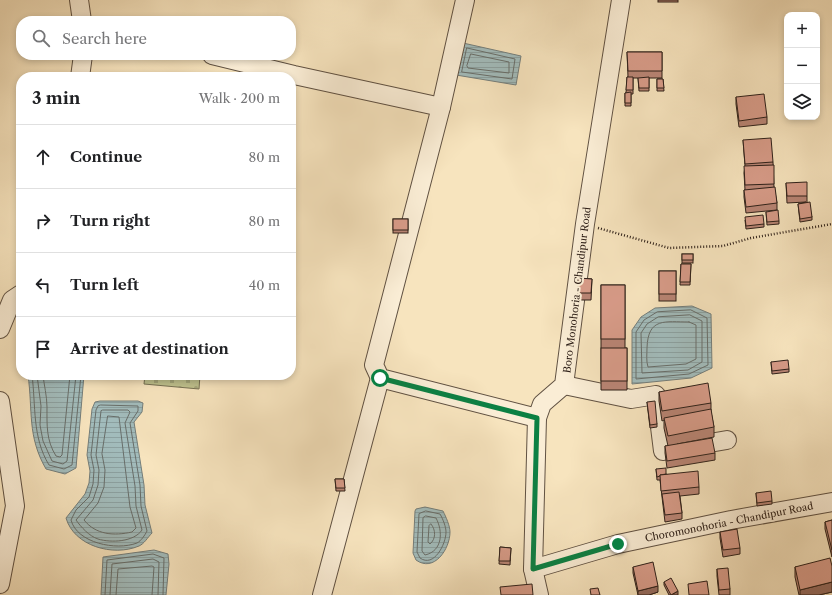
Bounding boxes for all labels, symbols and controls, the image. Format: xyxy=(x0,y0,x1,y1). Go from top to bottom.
map controls xyxy=(784,12,820,120)
button: + xyxy=(784,12,820,48)
search box xyxy=(16,16,296,60)
icon: search xyxy=(30,27,52,49)
text: Search here xyxy=(62,29,147,48)
button: − xyxy=(784,48,820,84)
button: layers xyxy=(784,84,820,120)
text: 3 min xyxy=(32,88,81,108)
text: Walk · 200 m xyxy=(199,90,280,106)
icon: ahead xyxy=(32,146,54,168)
text: Continue xyxy=(70,147,142,166)
text: 80 m xyxy=(248,149,280,165)
street label: Boro Monohoria - Chandipur Road xyxy=(560,206,594,374)
icon: right xyxy=(32,210,54,232)
text: Turn right xyxy=(70,211,150,230)
text: 80 m xyxy=(248,213,280,229)
icon: left xyxy=(32,274,54,296)
text: Turn left xyxy=(70,275,139,294)
text: 40 m xyxy=(249,277,280,293)
icon: arrive xyxy=(32,338,54,360)
text: Arrive at destination xyxy=(70,339,229,358)
route start xyxy=(371,369,389,387)
street label: Choromonohoria - Chandipur Road xyxy=(644,499,814,545)
route end xyxy=(609,535,627,553)

